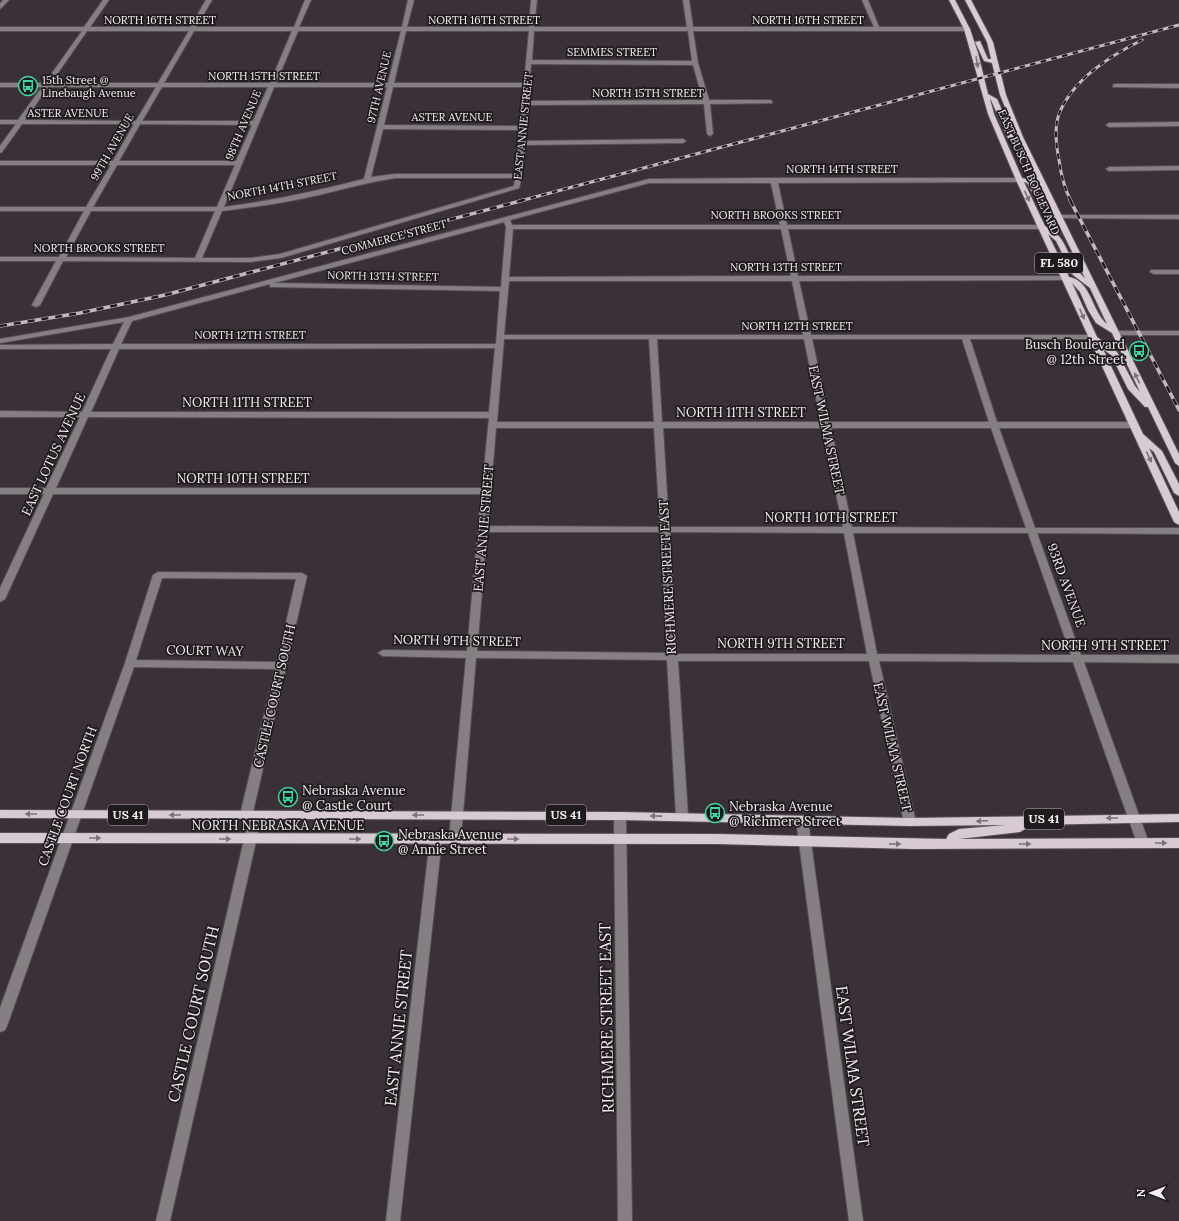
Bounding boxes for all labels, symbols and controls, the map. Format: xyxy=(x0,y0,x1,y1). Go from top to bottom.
street label: NORTH 16TH STREET xyxy=(104,13,216,27)
street label: NORTH 16TH STREET xyxy=(428,13,540,27)
street label: NORTH 16TH STREET xyxy=(752,13,864,27)
street label: SEMMES STREET xyxy=(567,45,657,59)
street label: 97TH AVENUE xyxy=(364,49,394,124)
one-way arrow xyxy=(974,56,980,68)
street label: NORTH 15TH STREET xyxy=(208,69,320,83)
street label: EAST ANNIE STREET xyxy=(510,72,536,180)
place label: 15th Street @ Linebaugh Avenue xyxy=(42,73,136,100)
bus stop icon: 15th Street @ Linebaugh Avenue xyxy=(17,75,39,97)
street label: NORTH 15TH STREET xyxy=(592,86,704,100)
street label: 98TH AVENUE xyxy=(222,88,264,162)
street label: ASTER AVENUE xyxy=(27,106,109,120)
street label: EAST BUSCH BOULEVARD xyxy=(995,107,1063,237)
street label: ASTER AVENUE xyxy=(411,110,493,124)
street label: 99TH AVENUE xyxy=(87,111,137,183)
street label: NORTH 14TH STREET xyxy=(786,162,898,176)
street label: NORTH 14TH STREET xyxy=(226,168,338,204)
one-way arrow xyxy=(1024,191,1030,202)
street label: NORTH BROOKS STREET xyxy=(711,208,841,222)
street label: COMMERCE STREET xyxy=(340,216,448,258)
street label: NORTH BROOKS STREET xyxy=(34,241,164,255)
road number: FL 580 xyxy=(1035,253,1083,273)
street label: NORTH 13TH STREET xyxy=(730,260,842,274)
street label: NORTH 13TH STREET xyxy=(327,268,439,284)
one-way arrow xyxy=(1079,308,1086,320)
street label: NORTH 12TH STREET xyxy=(741,319,853,333)
street label: NORTH 12TH STREET xyxy=(194,328,306,342)
place label: Busch Boulevard @ 12th Street xyxy=(1025,336,1125,368)
bus stop icon: Busch Boulevard @ 12th Street xyxy=(1128,340,1150,362)
street label: EAST WILMA STREET xyxy=(804,364,849,497)
one-way arrow xyxy=(1134,372,1140,384)
street label: EAST LOTUS AVENUE xyxy=(18,390,89,518)
street label: NORTH 11TH STREET xyxy=(182,394,313,411)
street label: NORTH 11TH STREET xyxy=(676,404,807,421)
one-way arrow xyxy=(1146,452,1152,463)
street label: EAST ANNIE STREET xyxy=(469,463,498,592)
street label: NORTH 10TH STREET xyxy=(176,470,310,487)
street label: RICHMERE STREET EAST xyxy=(655,498,680,655)
street label: NORTH 10TH STREET xyxy=(764,509,898,526)
street label: 93RD AVENUE xyxy=(1043,541,1090,629)
street label: CASTLE COURT SOUTH xyxy=(250,623,299,769)
street label: NORTH 9TH STREET xyxy=(393,631,522,650)
street label: NORTH 9TH STREET xyxy=(717,635,846,652)
street label: NORTH 9TH STREET xyxy=(1041,637,1170,654)
street label: COURT WAY xyxy=(166,641,245,660)
street label: EAST WILMA STREET xyxy=(869,681,916,814)
street label: CASTLE COURT NORTH xyxy=(34,724,101,868)
place label: Nebraska Avenue @ Castle Court xyxy=(302,782,406,814)
bus stop icon: Nebraska Avenue @ Castle Court xyxy=(277,786,299,808)
place label: Nebraska Avenue @ Richmere Street xyxy=(729,798,841,830)
bus stop icon: Nebraska Avenue @ Richmere Street xyxy=(704,802,726,824)
road number: US 41 xyxy=(108,805,148,825)
road number: US 41 xyxy=(546,805,586,825)
road number: US 41 xyxy=(1024,809,1064,829)
one-way arrow xyxy=(24,811,37,817)
one-way arrow xyxy=(168,812,181,818)
one-way arrow xyxy=(411,812,424,818)
one-way arrow xyxy=(649,813,662,819)
one-way arrow xyxy=(1105,815,1118,821)
street label: NORTH NEBRASKA AVENUE xyxy=(192,817,364,834)
one-way arrow xyxy=(975,818,988,824)
place label: Nebraska Avenue @ Annie Street xyxy=(398,826,502,858)
bus stop icon: Nebraska Avenue @ Annie Street xyxy=(373,830,395,852)
one-way arrow xyxy=(89,835,102,841)
one-way arrow xyxy=(219,836,232,842)
one-way arrow xyxy=(349,836,362,842)
one-way arrow xyxy=(507,836,520,842)
one-way arrow xyxy=(889,840,901,847)
one-way arrow xyxy=(1155,840,1168,846)
one-way arrow xyxy=(1019,841,1032,847)
street label: RICHMERE STREET EAST xyxy=(594,922,618,1114)
street label: CASTLE COURT SOUTH xyxy=(163,924,223,1104)
street label: EAST ANNIE STREET xyxy=(380,949,416,1107)
street label: EAST WILMA STREET xyxy=(832,984,874,1148)
north arrow xyxy=(1131,1173,1171,1213)
text: N xyxy=(1134,1188,1148,1197)

